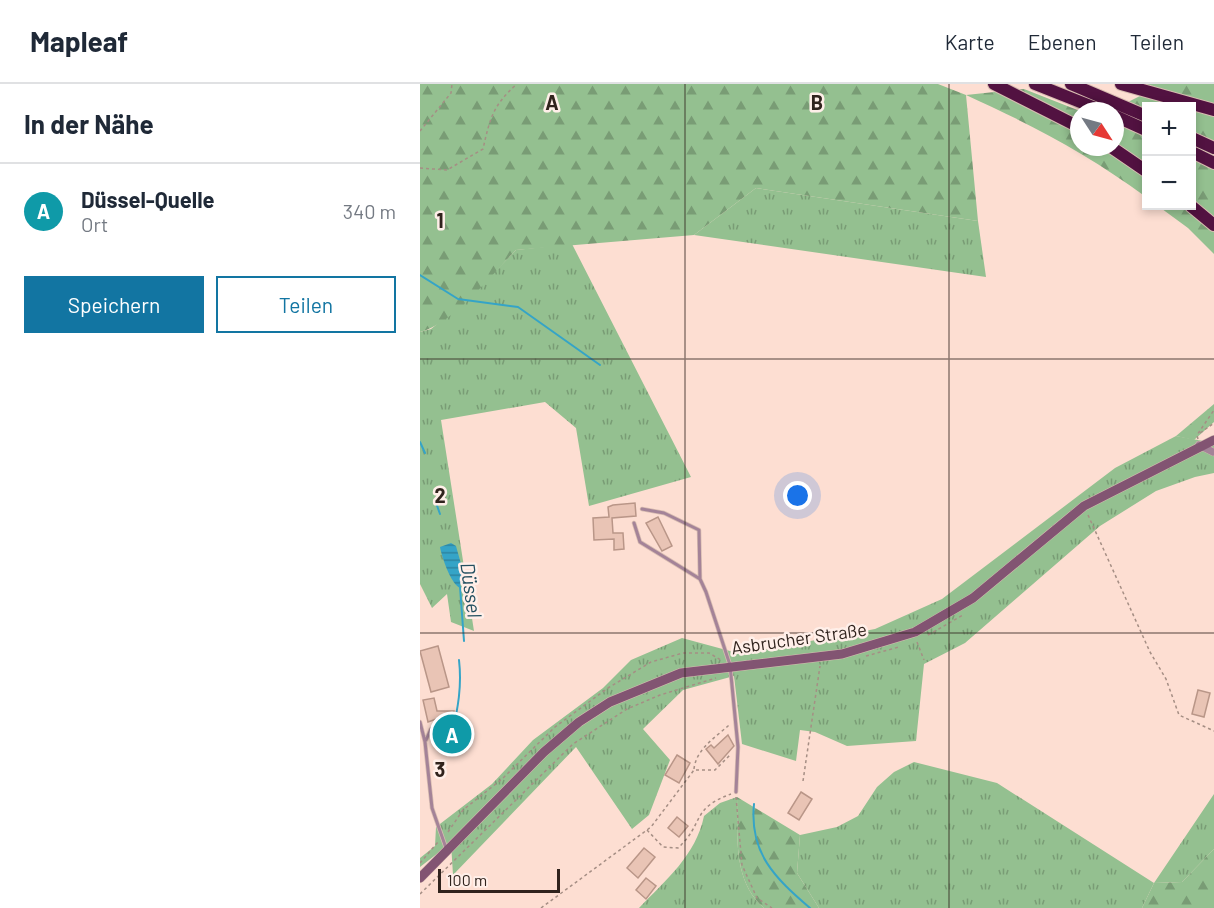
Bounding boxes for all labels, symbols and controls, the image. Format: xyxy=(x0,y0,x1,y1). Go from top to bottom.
text: Mapleaf xyxy=(30,24,128,58)
text: Karte xyxy=(945,29,995,54)
text: Ebenen xyxy=(1028,29,1097,54)
text: Teilen xyxy=(1130,29,1184,54)
text: A xyxy=(545,90,559,114)
text: B xyxy=(811,90,823,114)
north arrow xyxy=(1070,102,1124,156)
map controls xyxy=(1142,102,1196,210)
button: + xyxy=(1142,102,1196,156)
text: In der Nähe xyxy=(24,108,154,139)
button: − xyxy=(1142,156,1196,210)
text: Düssel-Quelle xyxy=(81,186,215,212)
text: A xyxy=(37,199,50,223)
text: 340 m xyxy=(343,199,396,223)
text: 1 xyxy=(436,208,444,232)
text: Ort xyxy=(81,212,108,236)
button: Speichern xyxy=(24,276,204,333)
button: Teilen xyxy=(216,276,396,333)
your location xyxy=(783,481,812,510)
text: 2 xyxy=(434,483,446,507)
water label: Düssel xyxy=(456,561,488,619)
street label: Asbrucher Straße xyxy=(730,618,868,658)
pin: A xyxy=(432,712,471,756)
text: 3 xyxy=(435,757,445,781)
scale bar xyxy=(438,866,560,894)
text: 100 m xyxy=(447,870,487,889)

